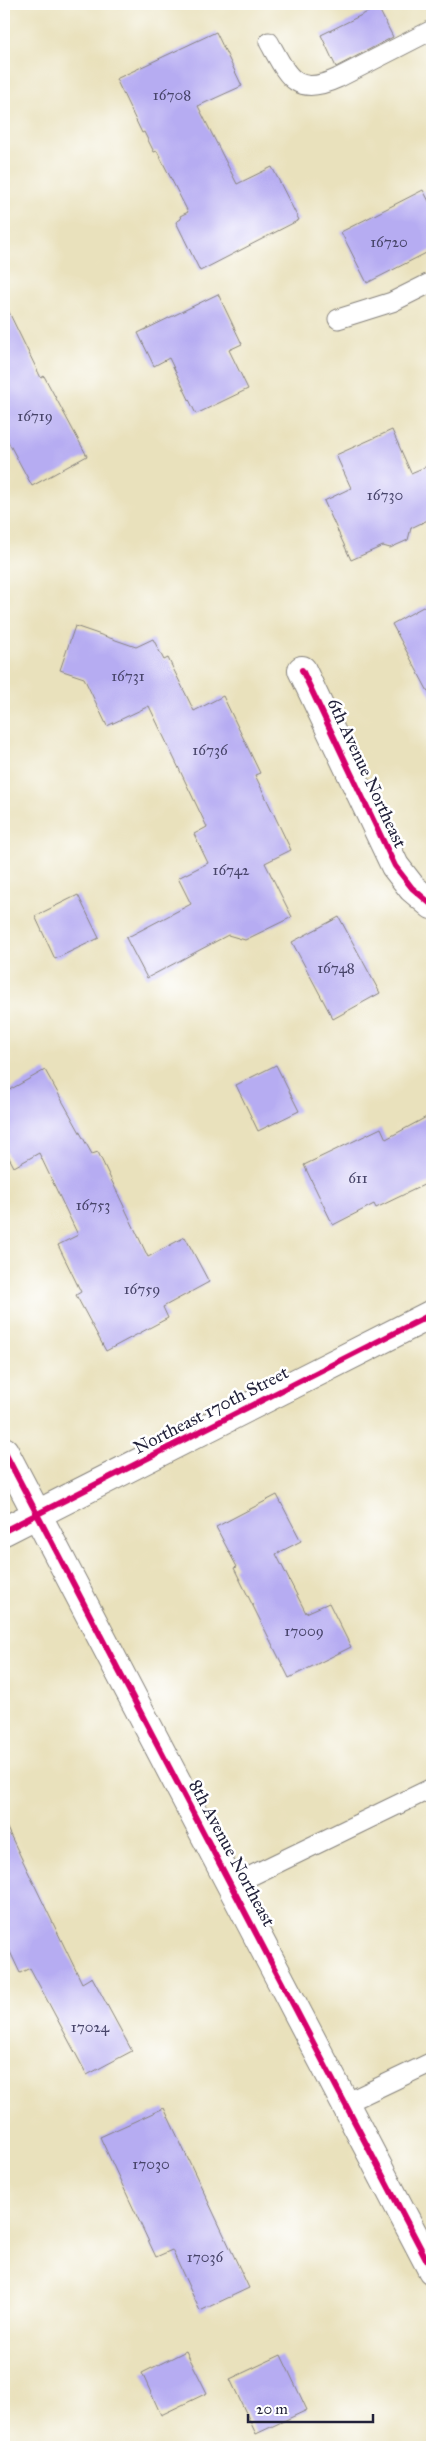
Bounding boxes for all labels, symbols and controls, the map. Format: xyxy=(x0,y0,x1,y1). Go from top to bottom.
house number: 16708 xyxy=(153,86,191,104)
house number: 16720 xyxy=(370,233,408,251)
house number: 16719 xyxy=(17,407,53,425)
house number: 16730 xyxy=(367,486,403,504)
house number: 16731 xyxy=(111,667,145,685)
street label: 6th Avenue Northeast xyxy=(323,695,412,852)
house number: 16736 xyxy=(192,741,229,759)
house number: 16742 xyxy=(213,861,250,879)
house number: 16748 xyxy=(317,959,355,977)
house number: 611 xyxy=(348,1169,368,1187)
house number: 16753 xyxy=(76,1196,110,1214)
house number: 16759 xyxy=(124,1280,160,1298)
street label: Northeast 170th Street xyxy=(130,1361,293,1459)
house number: 17009 xyxy=(284,1622,324,1640)
street label: 8th Avenue Northeast xyxy=(184,1776,280,1931)
house number: 17024 xyxy=(71,2018,110,2036)
house number: 17030 xyxy=(132,2155,170,2173)
house number: 17036 xyxy=(187,2248,224,2266)
scale bar xyxy=(248,2391,374,2423)
text: 20 m xyxy=(256,2400,288,2418)

